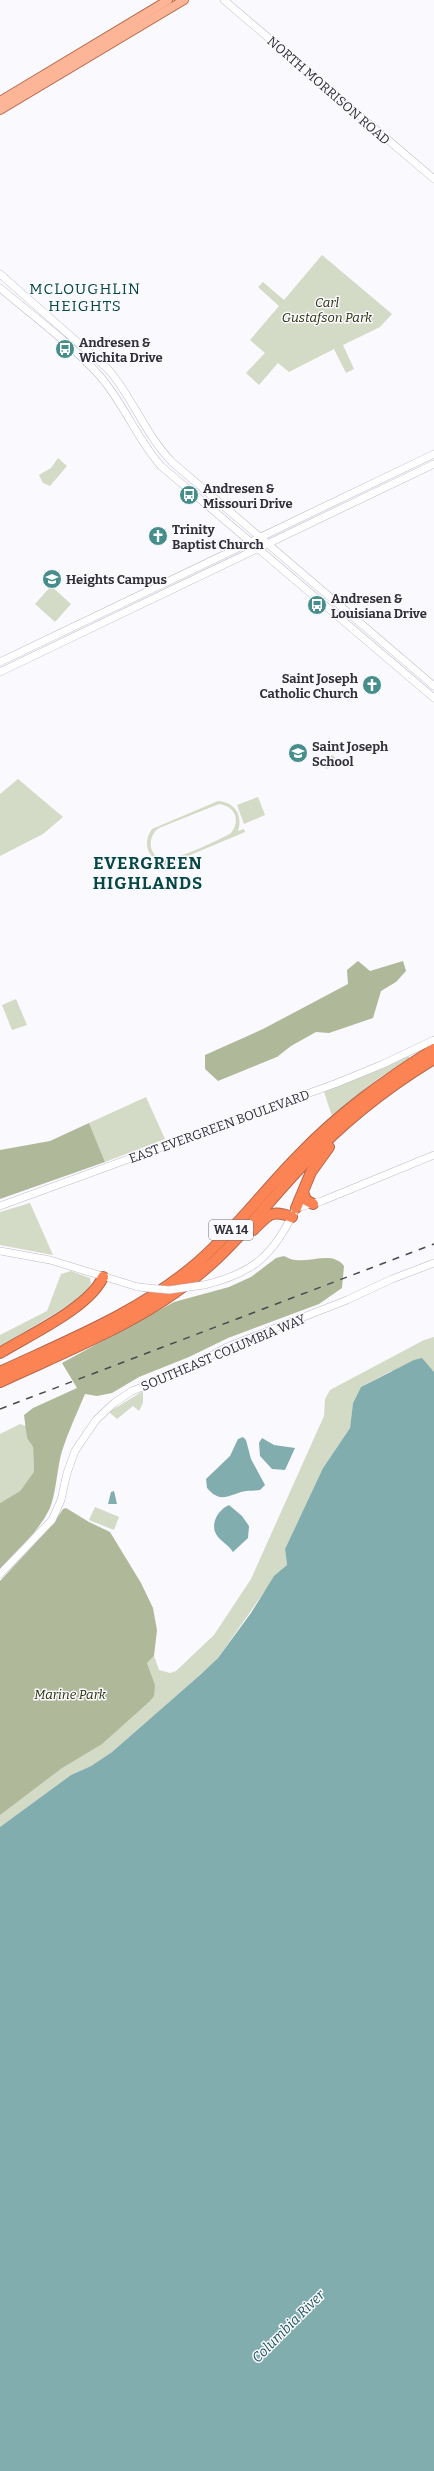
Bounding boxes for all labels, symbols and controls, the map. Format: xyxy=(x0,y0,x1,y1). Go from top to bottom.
street label: NORTH MORRISON ROAD xyxy=(264,33,393,148)
district label: MCLOUGHLIN HEIGHTS xyxy=(29,280,141,315)
park label: Carl Gustafson Park xyxy=(282,295,373,325)
place label: Andresen & Wichita Drive xyxy=(79,335,163,365)
bus stop icon: Andresen & Wichita Drive xyxy=(54,338,76,360)
place label: Andresen & Missouri Drive xyxy=(203,481,293,511)
bus stop icon: Andresen & Missouri Drive xyxy=(178,484,200,506)
place label: Trinity Baptist Church xyxy=(172,522,265,552)
church icon: Trinity Baptist Church xyxy=(147,525,169,547)
school or university icon: Heights Campus xyxy=(41,568,63,590)
place label: Heights Campus xyxy=(66,572,167,587)
place label: Andresen & Louisiana Drive xyxy=(331,591,427,621)
bus stop icon: Andresen & Louisiana Drive xyxy=(306,594,328,616)
place label: Saint Joseph Catholic Church xyxy=(260,671,359,701)
church icon: Saint Joseph Catholic Church xyxy=(361,674,383,696)
place label: Saint Joseph School xyxy=(312,739,389,769)
school or university icon: Saint Joseph School xyxy=(287,742,309,764)
district label: EVERGREEN HIGHLANDS xyxy=(93,853,203,894)
street label: EAST EVERGREEN BOULEVARD xyxy=(127,1087,312,1166)
road number: WA 14 xyxy=(209,1220,253,1240)
street label: SOUTHEAST COLUMBIA WAY xyxy=(139,1311,308,1394)
park label: Marine Park xyxy=(34,1687,107,1702)
water label: Columbia River xyxy=(248,2286,329,2366)

